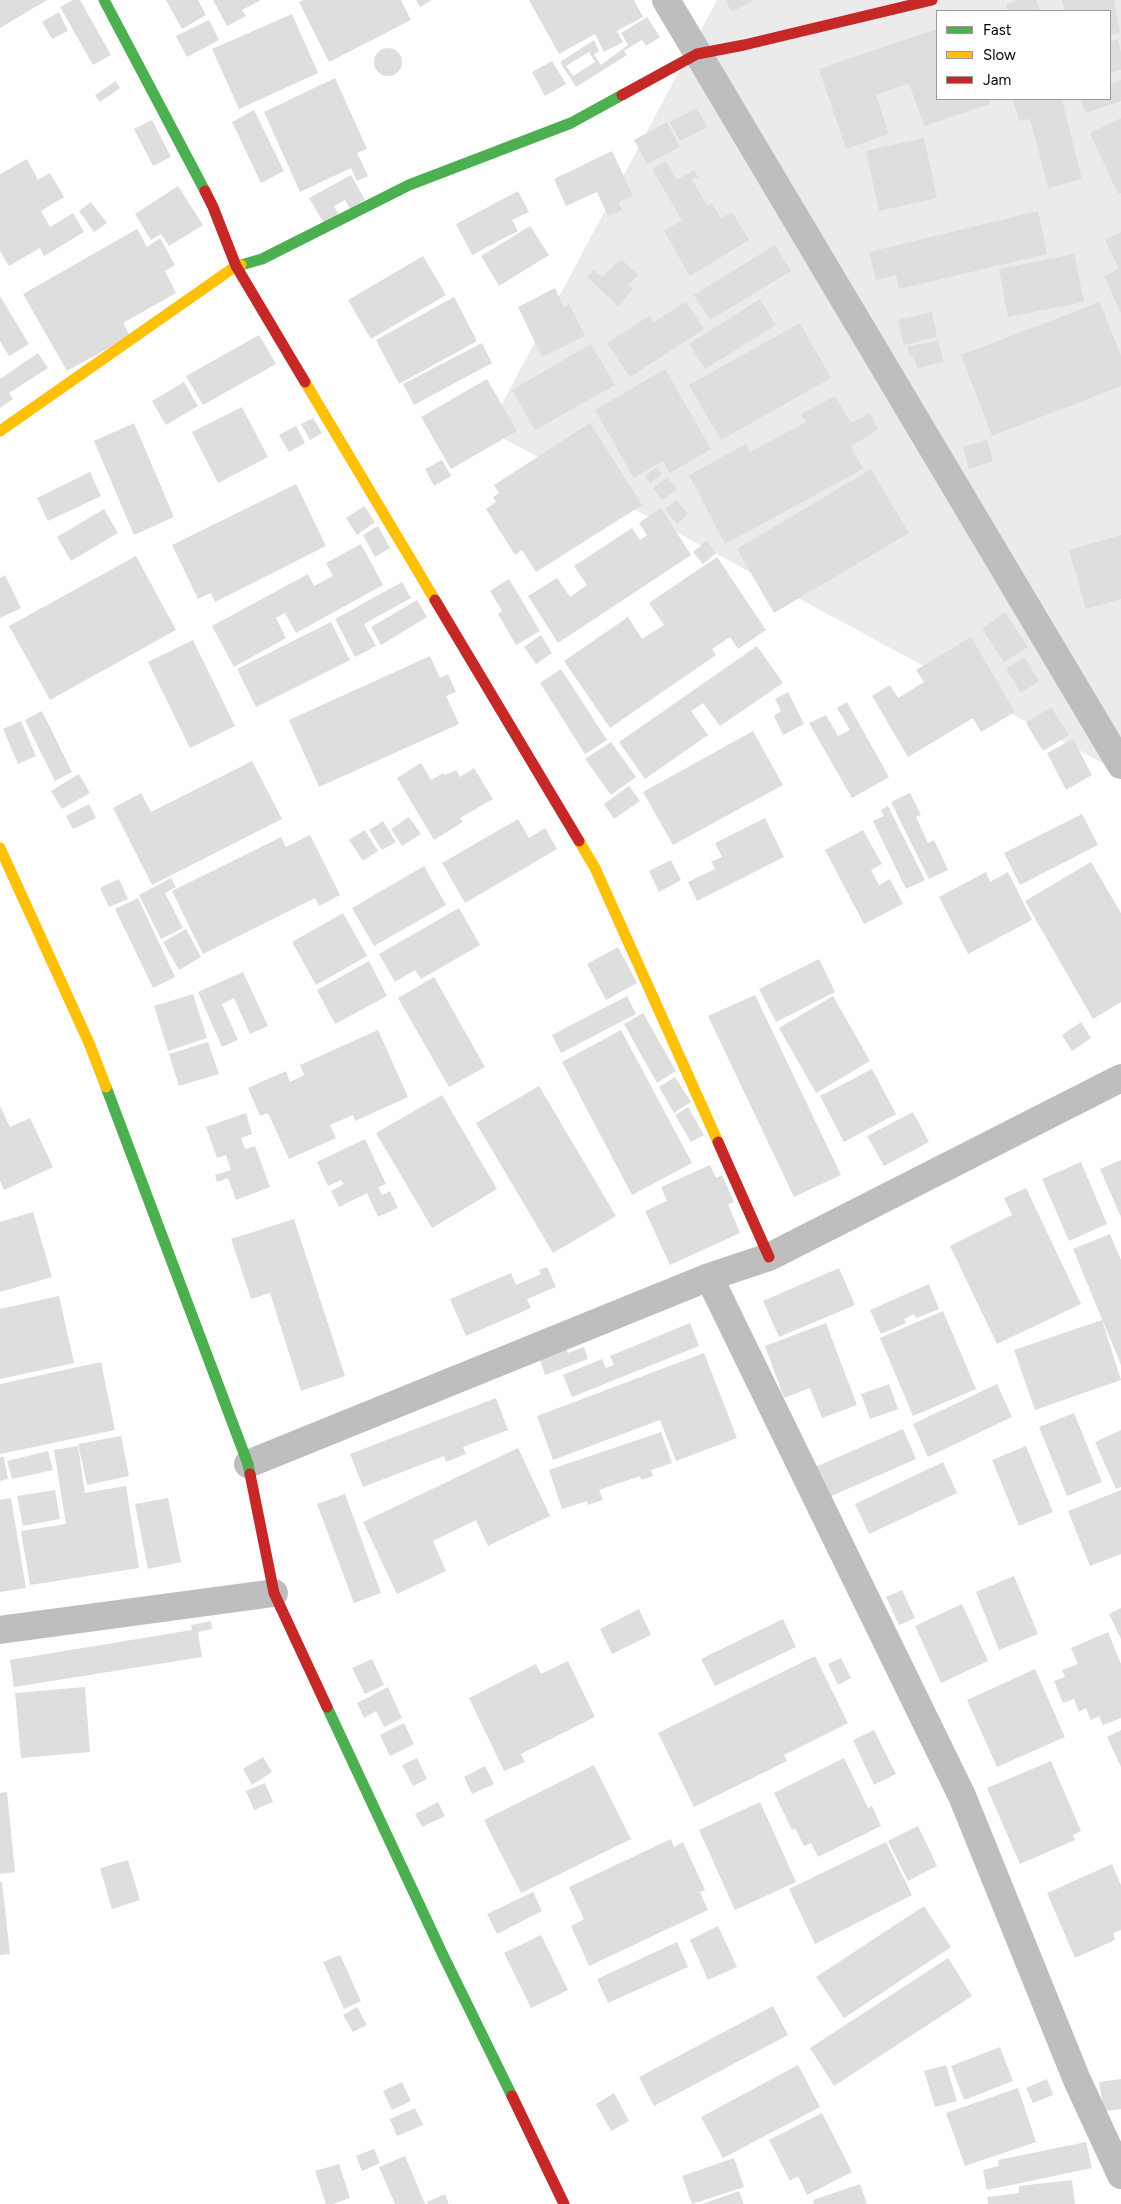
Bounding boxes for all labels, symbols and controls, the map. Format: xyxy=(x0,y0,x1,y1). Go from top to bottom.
legend xyxy=(936,10,1111,100)
text: Fast xyxy=(983,21,1011,39)
text: Slow xyxy=(983,46,1016,64)
text: Jam xyxy=(983,71,1011,89)

